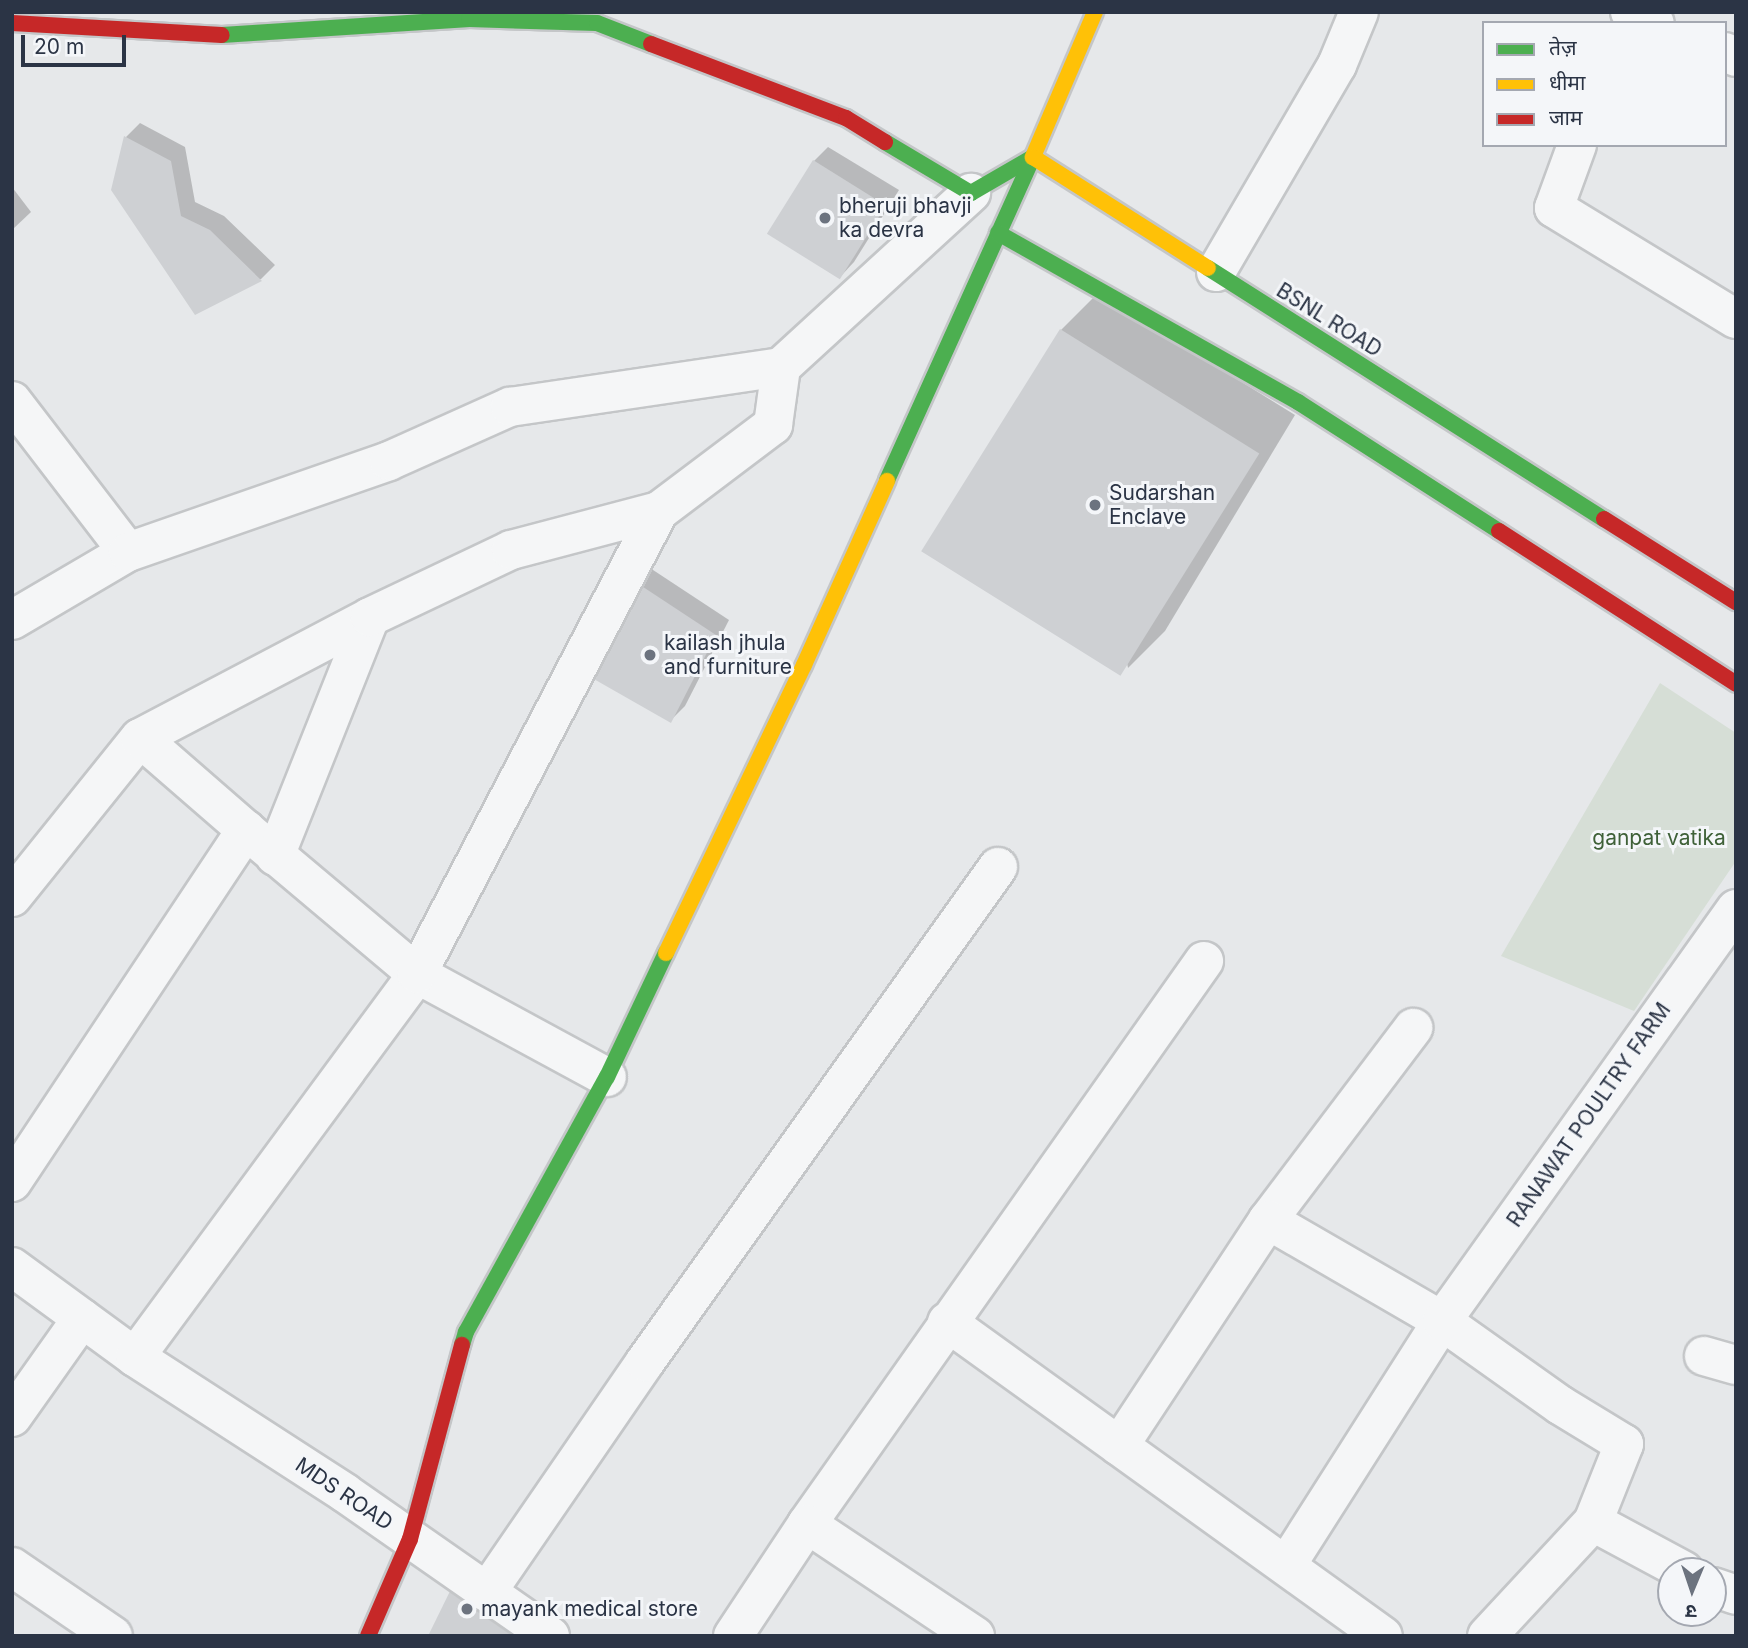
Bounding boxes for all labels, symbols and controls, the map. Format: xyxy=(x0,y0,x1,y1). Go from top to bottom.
scale bar xyxy=(24,21,130,65)
legend xyxy=(1482,21,1727,147)
text: 20 m xyxy=(34,34,84,59)
text: तेज़ xyxy=(1549,35,1577,60)
text: धीमा xyxy=(1549,70,1585,95)
text: जाम xyxy=(1549,105,1583,130)
place label: bheruji bhavji ka devra xyxy=(839,193,972,243)
marker: bheruji bhavji ka devra xyxy=(817,210,833,226)
street label: BSNL ROAD xyxy=(1272,278,1386,362)
place label: Sudarshan Enclave xyxy=(1109,480,1215,530)
marker: Sudarshan Enclave xyxy=(1087,497,1103,513)
place label: kailash jhula and furniture xyxy=(664,630,792,680)
marker: kailash jhula and furniture xyxy=(642,647,658,663)
park label: ganpat vatika xyxy=(1592,825,1726,851)
street label: RANAWAT POULTRY FARM xyxy=(1502,998,1676,1232)
street label: MDS ROAD xyxy=(291,1452,397,1536)
north arrow xyxy=(1657,1557,1727,1627)
place label: mayank medical store xyxy=(481,1596,698,1622)
text: उ xyxy=(1685,1600,1697,1623)
marker: mayank medical store xyxy=(459,1601,475,1617)

